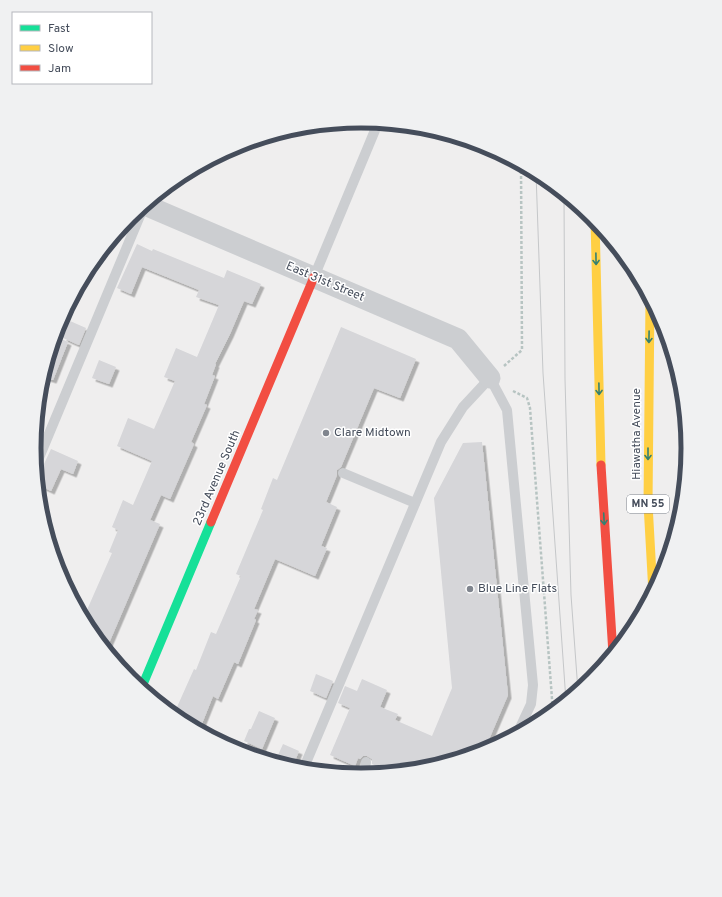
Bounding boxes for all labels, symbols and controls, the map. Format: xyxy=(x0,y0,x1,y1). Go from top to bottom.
legend xyxy=(12,12,152,84)
text: Fast xyxy=(48,21,70,37)
text: Slow xyxy=(48,41,74,57)
text: Jam xyxy=(48,61,71,77)
one-way arrow xyxy=(592,252,599,265)
street label: East 31st Street xyxy=(283,258,367,306)
one-way arrow xyxy=(645,330,653,343)
one-way arrow xyxy=(595,382,602,395)
street label: Hiawatha Avenue xyxy=(629,388,645,480)
place label: Clare Midtown xyxy=(334,425,411,441)
street label: 23rd Avenue South xyxy=(190,428,244,528)
marker: Clare Midtown xyxy=(321,428,331,438)
one-way arrow xyxy=(644,447,652,460)
road number: MN 55 xyxy=(627,495,669,513)
one-way arrow xyxy=(600,512,607,525)
place label: Blue Line Flats xyxy=(478,581,557,597)
marker: Blue Line Flats xyxy=(465,584,475,594)

